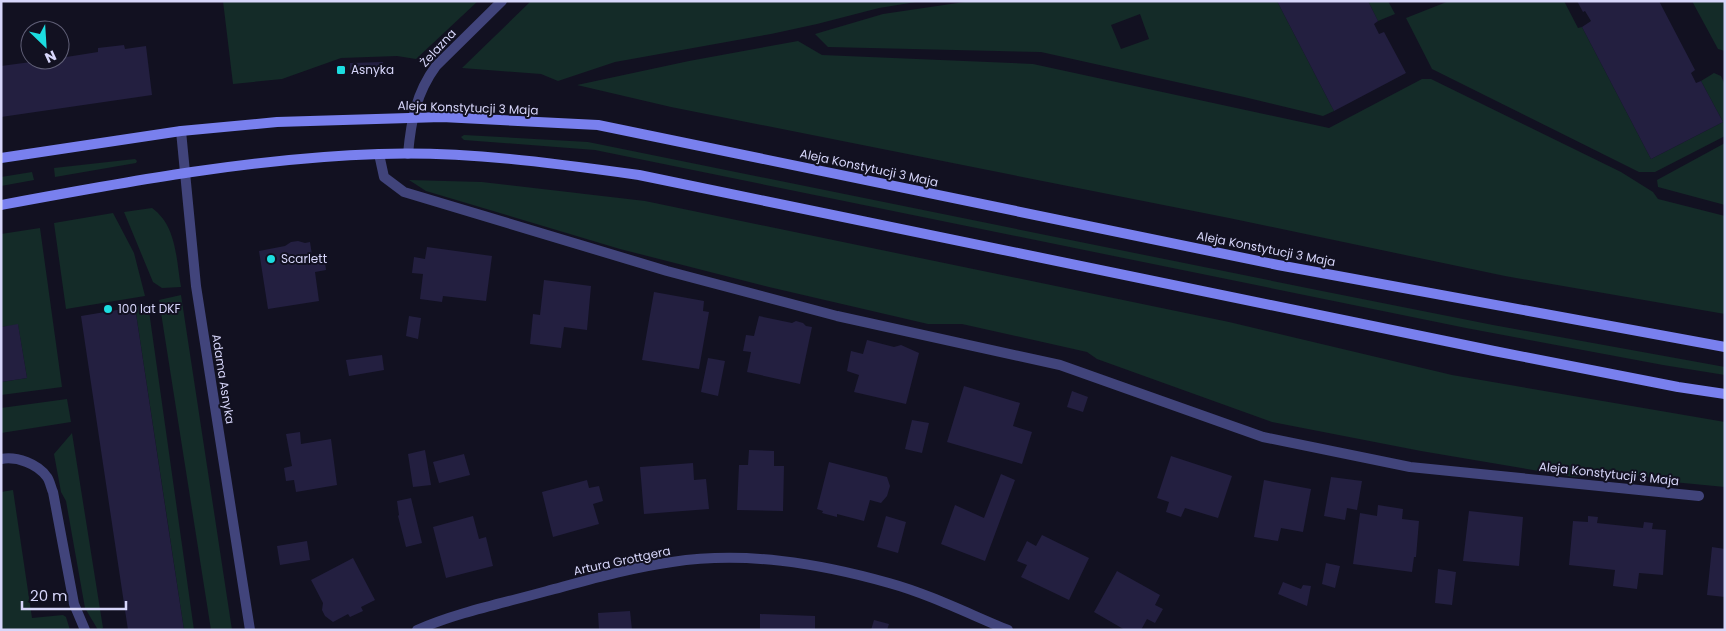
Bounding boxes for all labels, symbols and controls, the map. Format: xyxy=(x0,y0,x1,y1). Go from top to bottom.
north arrow xyxy=(20,20,70,70)
street label: Żelazna xyxy=(416,25,460,70)
text: N xyxy=(41,45,59,68)
place label: Asnyka xyxy=(351,61,394,78)
marker: Asnyka xyxy=(335,64,347,76)
street label: Aleja Konstytucji 3 Maja xyxy=(397,97,539,118)
street label: Aleja Konstytucji 3 Maja xyxy=(798,145,940,190)
street label: Aleja Konstytucji 3 Maja xyxy=(1195,227,1337,270)
place label: Scarlett xyxy=(281,250,327,267)
marker: Scarlett xyxy=(265,253,277,265)
place label: 100 lat DKF xyxy=(118,300,180,317)
marker: 100 lat DKF xyxy=(102,303,114,315)
street label: Adama Asnyka xyxy=(208,333,239,425)
street label: Aleja Konstytucji 3 Maja xyxy=(1538,458,1680,489)
street label: Artura Grottgera xyxy=(572,542,672,579)
scale bar xyxy=(22,578,126,610)
text: 20 m xyxy=(30,585,68,606)

